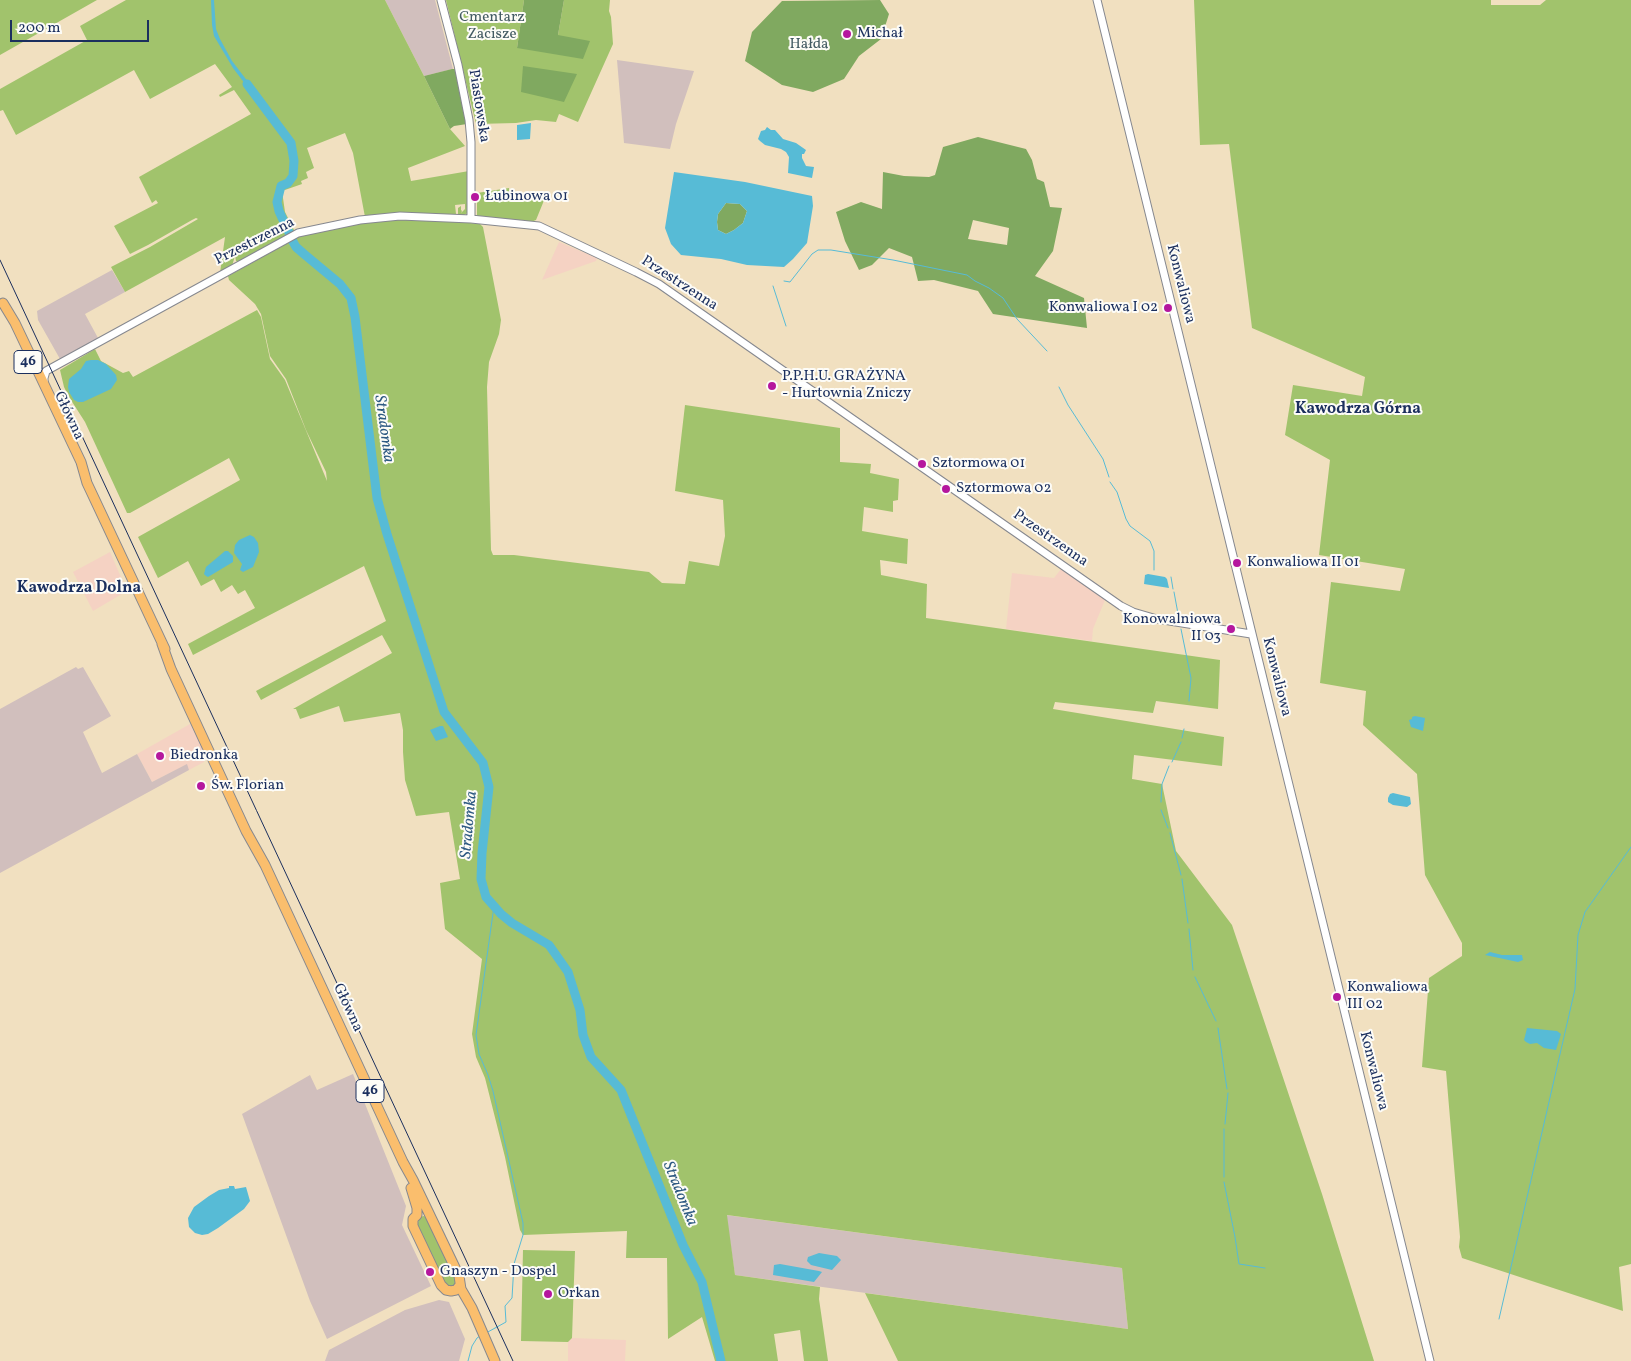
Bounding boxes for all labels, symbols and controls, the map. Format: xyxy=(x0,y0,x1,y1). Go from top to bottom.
park label: Cmentarz Zacisze xyxy=(459,9,525,44)
scale bar xyxy=(12,10,151,42)
text: 200 m xyxy=(18,18,61,39)
place label: Michał xyxy=(857,25,903,43)
marker: Michał xyxy=(841,28,853,40)
park label: Hałda xyxy=(789,36,829,54)
street label: Piastowska xyxy=(463,68,493,144)
place label: Łubinowa 01 xyxy=(485,188,568,206)
marker: Łubinowa 01 xyxy=(469,191,481,203)
street label: Przestrzenna xyxy=(212,214,298,270)
street label: Konwaliowa xyxy=(1161,243,1199,325)
street label: Przestrzenna xyxy=(637,253,721,315)
place label: Konwaliowa I 02 xyxy=(1049,299,1158,317)
marker: Konwaliowa I 02 xyxy=(1162,302,1174,314)
road number: 46 xyxy=(14,351,42,374)
place label: P.P.H.U. GRAŻYNA - Hurtownia Zniczy xyxy=(782,368,911,403)
marker: P.P.H.U. GRAŻYNA - Hurtownia Zniczy xyxy=(766,380,778,392)
street label: Główna xyxy=(49,389,87,443)
water label: Stradomka xyxy=(369,394,397,464)
district label: Kawodrza Górna xyxy=(1295,400,1421,420)
place label: Sztormowa 01 xyxy=(932,455,1025,473)
marker: Sztormowa 01 xyxy=(916,458,928,470)
place label: Sztormowa 02 xyxy=(956,480,1051,498)
marker: Sztormowa 02 xyxy=(940,483,952,495)
street label: Przestrzenna xyxy=(1009,507,1091,571)
place label: Konwaliowa II 01 xyxy=(1247,554,1359,572)
marker: Konwaliowa II 01 xyxy=(1231,557,1243,569)
district label: Kawodrza Dolna xyxy=(17,579,141,599)
place label: Konowalniowa II 03 xyxy=(1123,611,1221,646)
marker: Konowalniowa II 03 xyxy=(1225,623,1237,635)
street label: Konwaliowa xyxy=(1257,636,1295,718)
place label: Biedronka xyxy=(170,747,238,765)
marker: Biedronka xyxy=(154,750,166,762)
place label: Św. Florian xyxy=(211,777,284,795)
marker: Św. Florian xyxy=(195,780,207,792)
water label: Stradomka xyxy=(457,790,483,860)
place label: Konwaliowa III 02 xyxy=(1347,979,1428,1014)
street label: Główna xyxy=(328,981,366,1035)
marker: Konwaliowa III 02 xyxy=(1331,991,1343,1003)
street label: Konwaliowa xyxy=(1354,1030,1392,1112)
road number: 46 xyxy=(356,1080,384,1102)
water label: Stradomka xyxy=(657,1159,701,1229)
place label: Gnaszyn - Dospel xyxy=(440,1263,556,1281)
marker: Gnaszyn - Dospel xyxy=(424,1266,436,1278)
place label: Orkan xyxy=(558,1285,600,1303)
marker: Orkan xyxy=(542,1288,554,1300)

